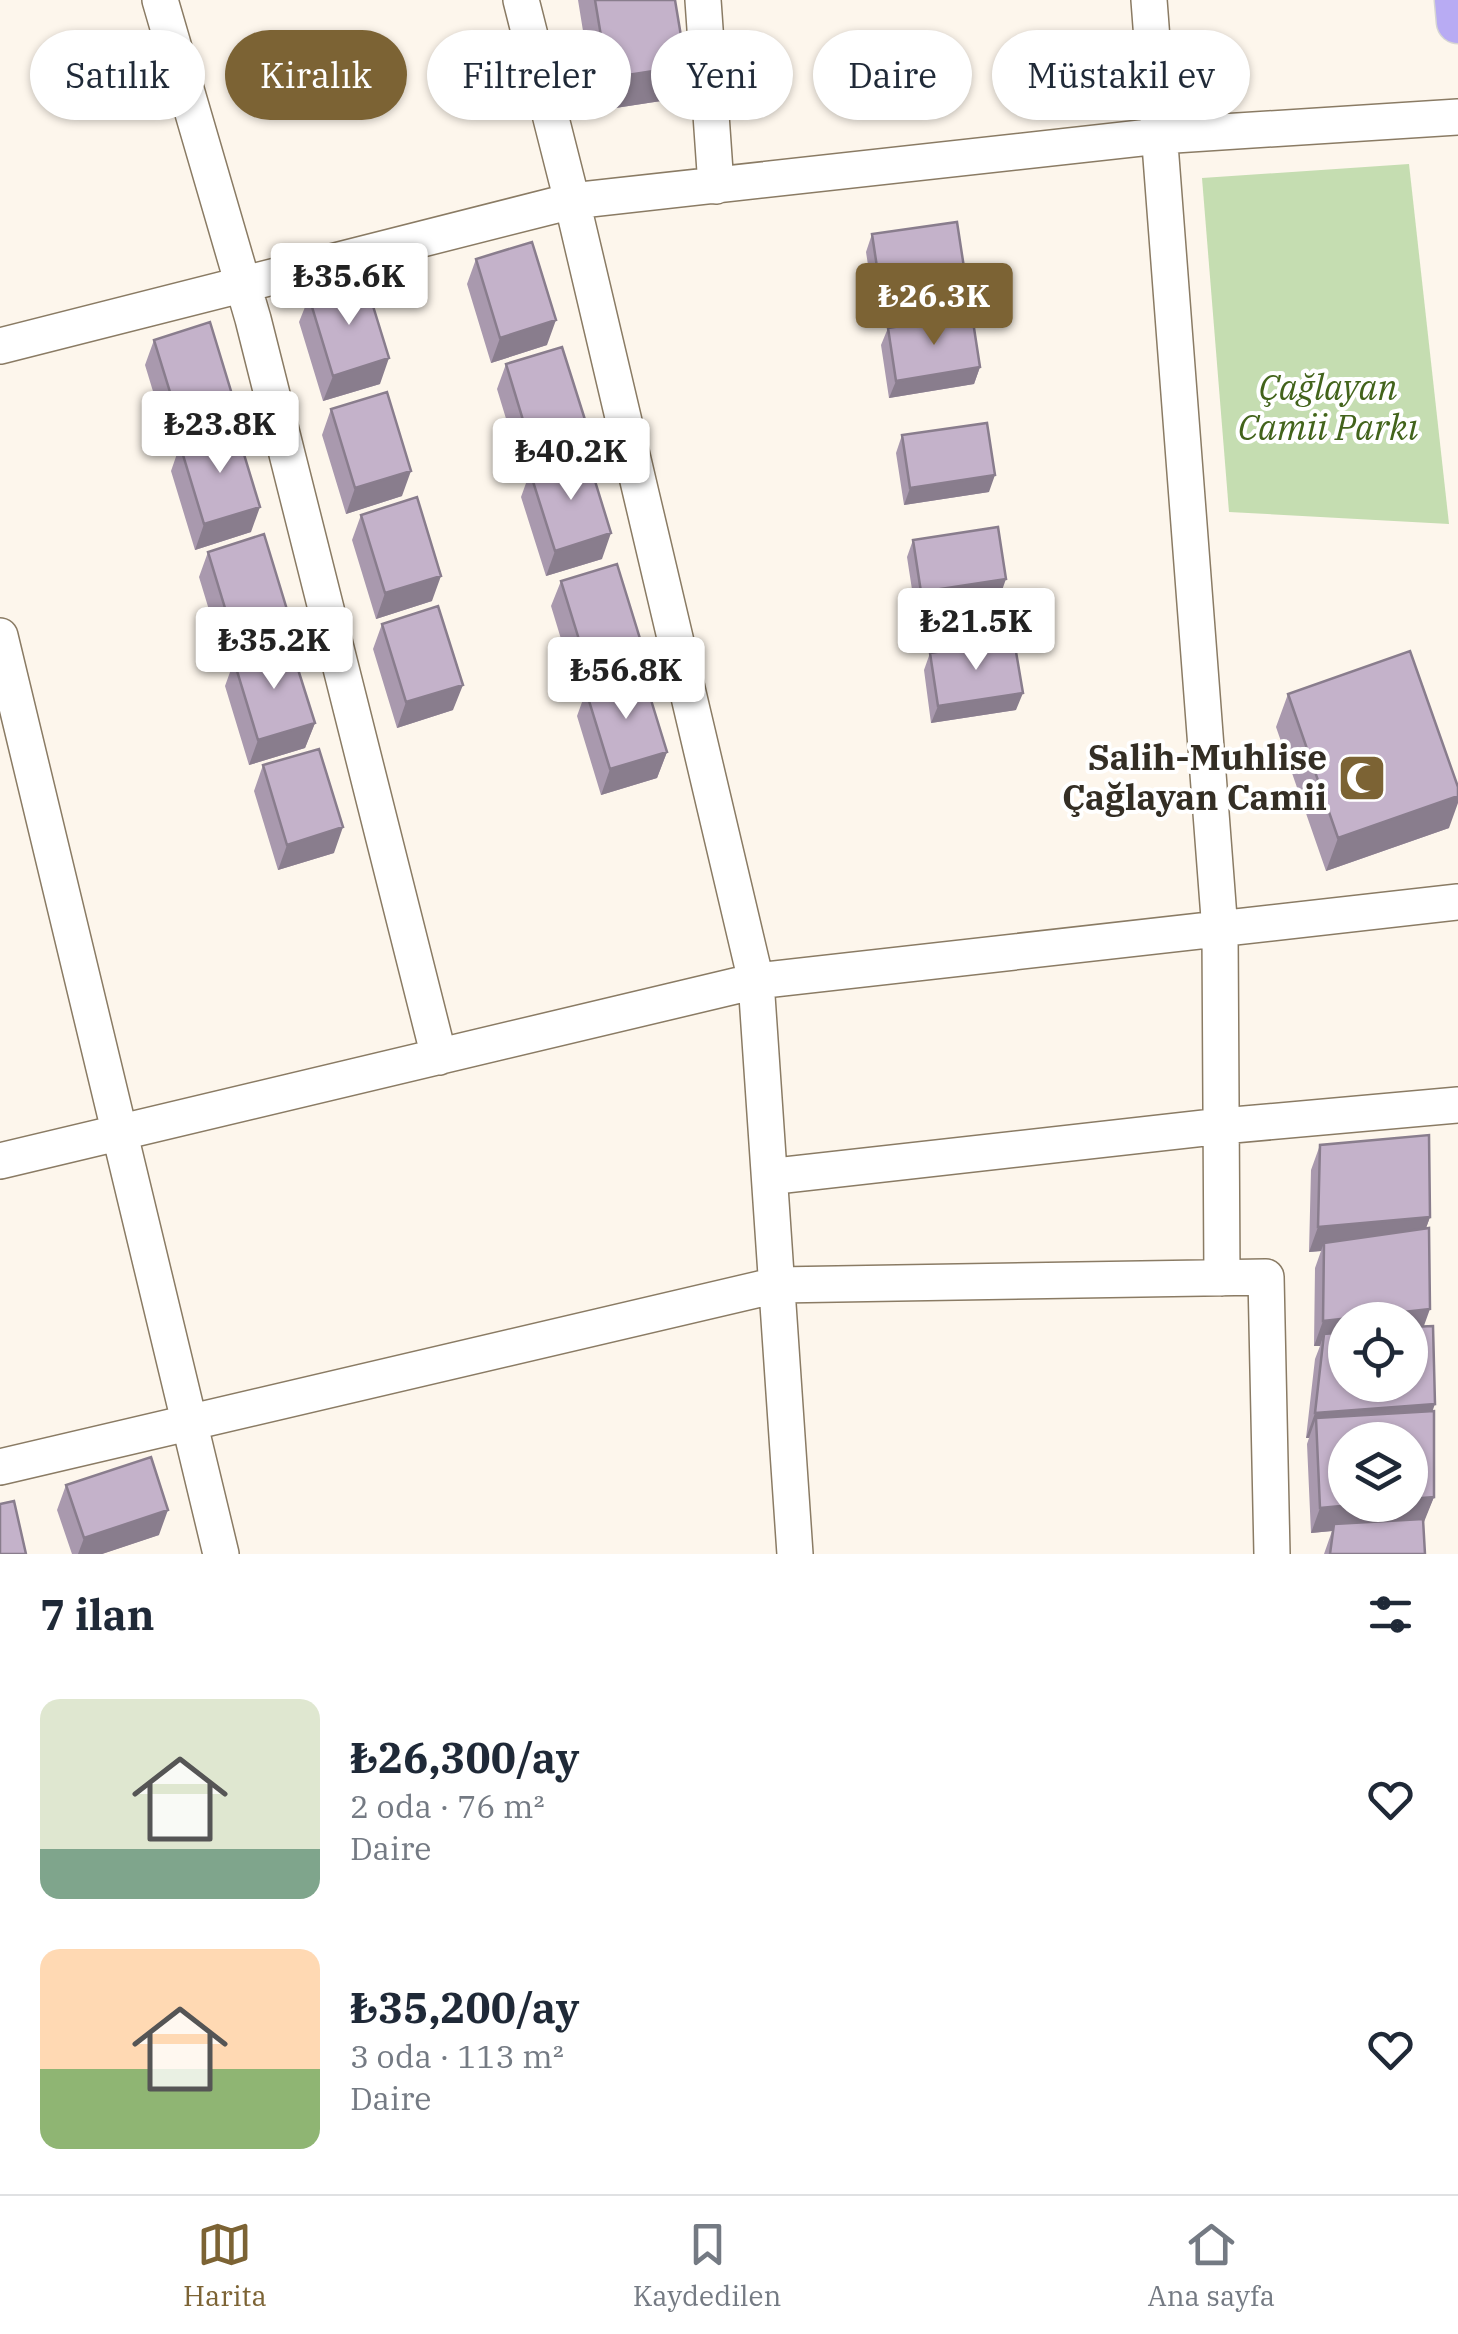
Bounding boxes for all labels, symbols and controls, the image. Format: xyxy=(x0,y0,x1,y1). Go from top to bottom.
chip: Satılık xyxy=(30,30,205,120)
chip: Kiralık xyxy=(225,30,407,120)
chip: Filtreler xyxy=(427,30,631,120)
chip: Yeni xyxy=(651,30,793,120)
chip: Daire xyxy=(813,30,972,120)
chip: Müstakil ev xyxy=(992,30,1250,120)
pin: ₺35.6K xyxy=(268,243,430,328)
text: ₺35.6K xyxy=(293,254,405,296)
pin: ₺26.3K xyxy=(853,263,1015,348)
text: ₺26.3K xyxy=(878,274,990,316)
park label: Çağlayan Camii Parkı xyxy=(1238,364,1419,450)
pin: ₺23.8K xyxy=(139,391,301,476)
text: ₺23.8K xyxy=(164,402,276,444)
pin: ₺40.2K xyxy=(490,418,652,503)
text: ₺40.2K xyxy=(515,429,627,471)
pin: ₺21.5K xyxy=(895,588,1057,673)
text: ₺21.5K xyxy=(920,599,1032,641)
pin: ₺35.2K xyxy=(193,607,355,692)
text: ₺35.2K xyxy=(218,618,330,660)
pin: ₺56.8K xyxy=(545,637,707,722)
text: ₺56.8K xyxy=(570,648,682,690)
place label: Salih-Muhlise Çağlayan Camii xyxy=(1062,734,1327,820)
mosque icon: Salih-Muhlise Çağlayan Camii xyxy=(1336,752,1388,804)
map controls xyxy=(1328,1302,1428,1522)
button: locate xyxy=(1328,1302,1428,1402)
button: layers xyxy=(1328,1422,1428,1522)
text: 7 ilan xyxy=(40,1587,155,1642)
icon: filters xyxy=(1363,1587,1418,1642)
text: ₺26,300/ay xyxy=(350,1730,580,1785)
icon: home xyxy=(120,1739,240,1859)
icon: heart xyxy=(1363,1772,1418,1827)
text: 2 oda · 76 m² xyxy=(350,1785,545,1827)
text: Daire xyxy=(350,1827,431,1869)
text: ₺35,200/ay xyxy=(350,1980,580,2035)
icon: home xyxy=(120,1989,240,2109)
icon: heart xyxy=(1363,2022,1418,2077)
text: 3 oda · 113 m² xyxy=(350,2035,564,2077)
text: Daire xyxy=(350,2077,431,2119)
tab: Harita xyxy=(183,2217,267,2314)
tab: Kaydedilen xyxy=(633,2217,781,2314)
tab: Ana sayfa xyxy=(1147,2217,1275,2314)

